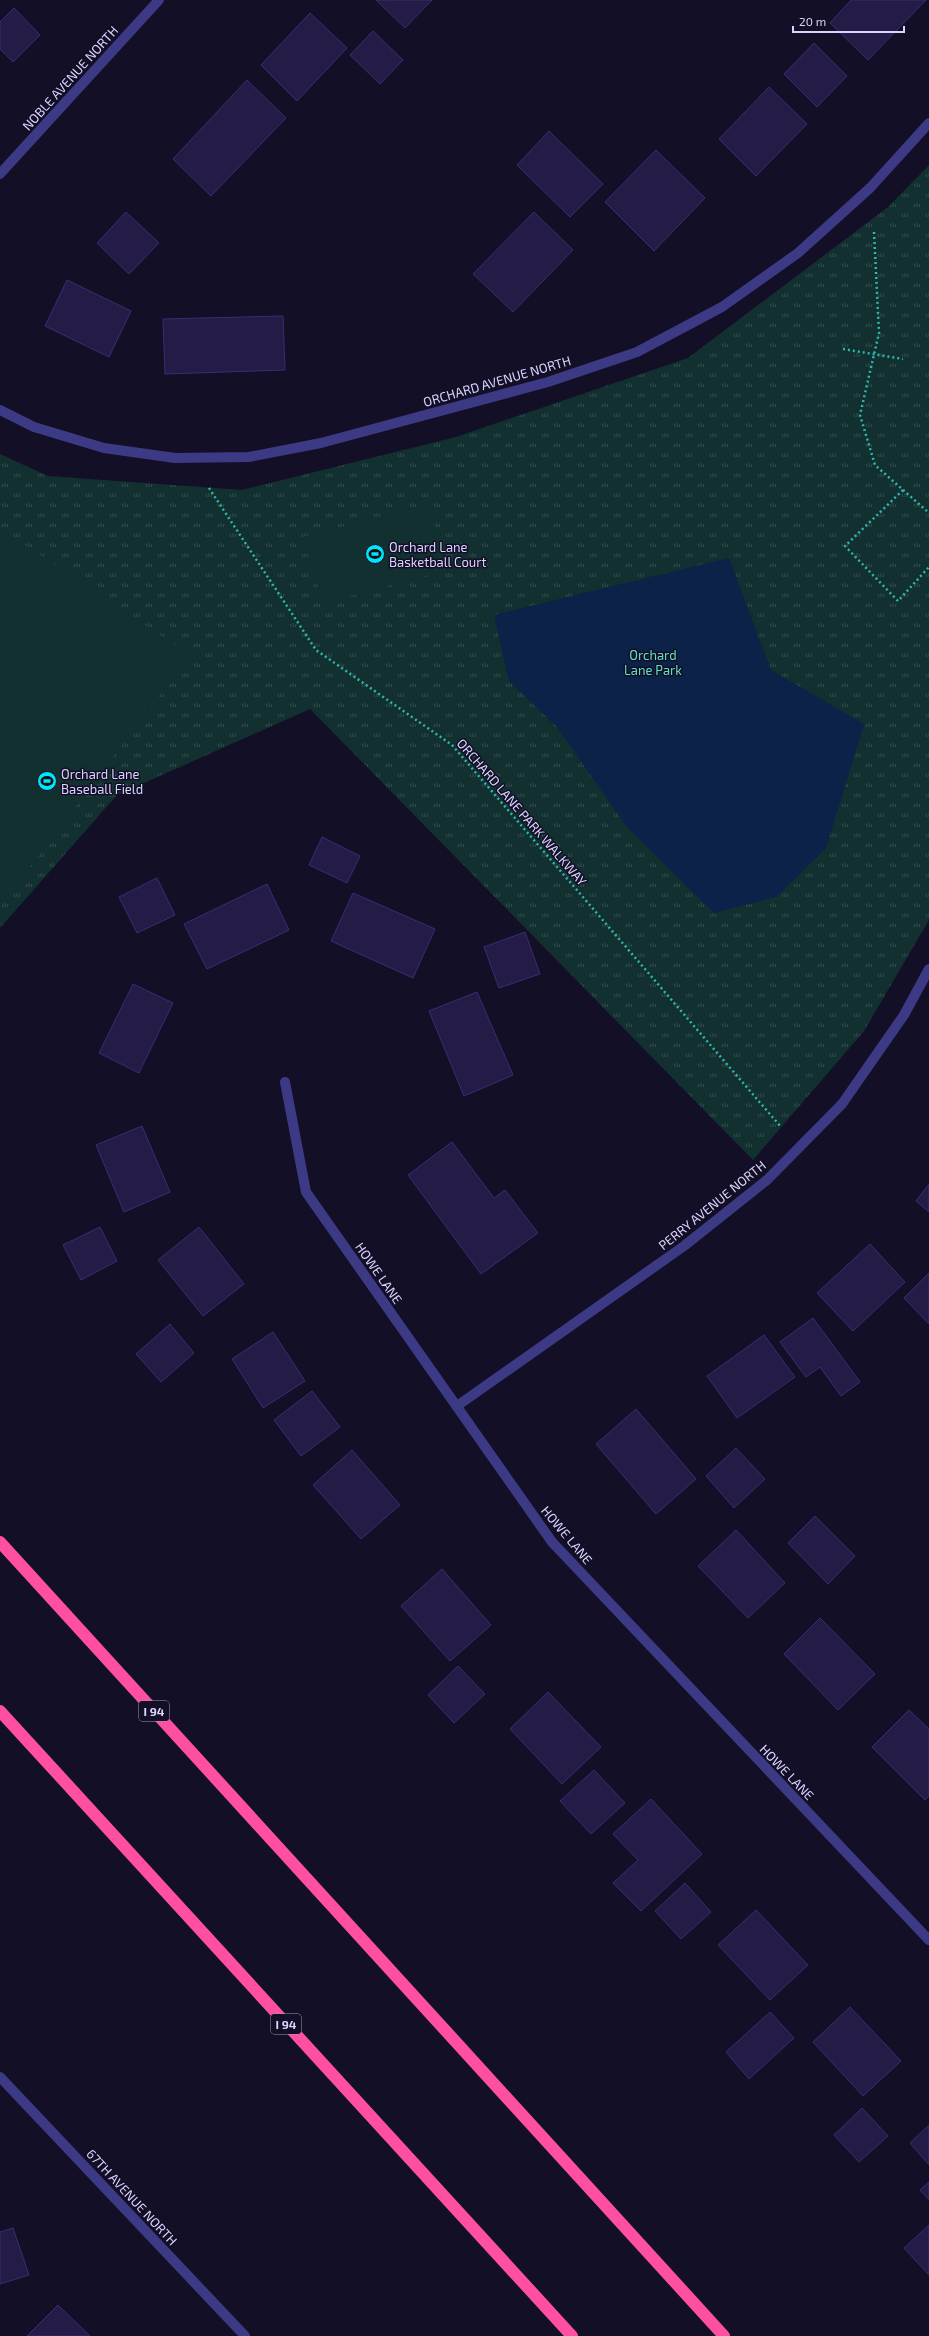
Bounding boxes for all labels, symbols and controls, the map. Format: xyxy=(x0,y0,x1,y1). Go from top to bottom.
scale bar xyxy=(793,8,904,34)
text: 20 m xyxy=(799,14,826,28)
street label: NOBLE AVENUE NORTH xyxy=(19,22,121,134)
street label: ORCHARD AVENUE NORTH xyxy=(421,352,573,410)
place label: Orchard Lane Basketball Court xyxy=(389,539,486,570)
sports icon: Orchard Lane Basketball Court xyxy=(364,543,386,565)
park label: Orchard Lane Park xyxy=(624,647,682,678)
street label: ORCHARD LANE PARK WALKWAY xyxy=(454,735,591,889)
place label: Orchard Lane Baseball Field xyxy=(61,766,143,797)
sports icon: Orchard Lane Baseball Field xyxy=(36,770,58,792)
street label: PERRY AVENUE NORTH xyxy=(655,1157,769,1253)
street label: HOWE LANE xyxy=(352,1239,406,1307)
street label: HOWE LANE xyxy=(538,1503,596,1567)
road number: I 94 xyxy=(139,1701,169,1721)
street label: HOWE LANE xyxy=(757,1741,817,1803)
road number: I 94 xyxy=(271,2014,301,2034)
street label: 67TH AVENUE NORTH xyxy=(83,2146,181,2248)

